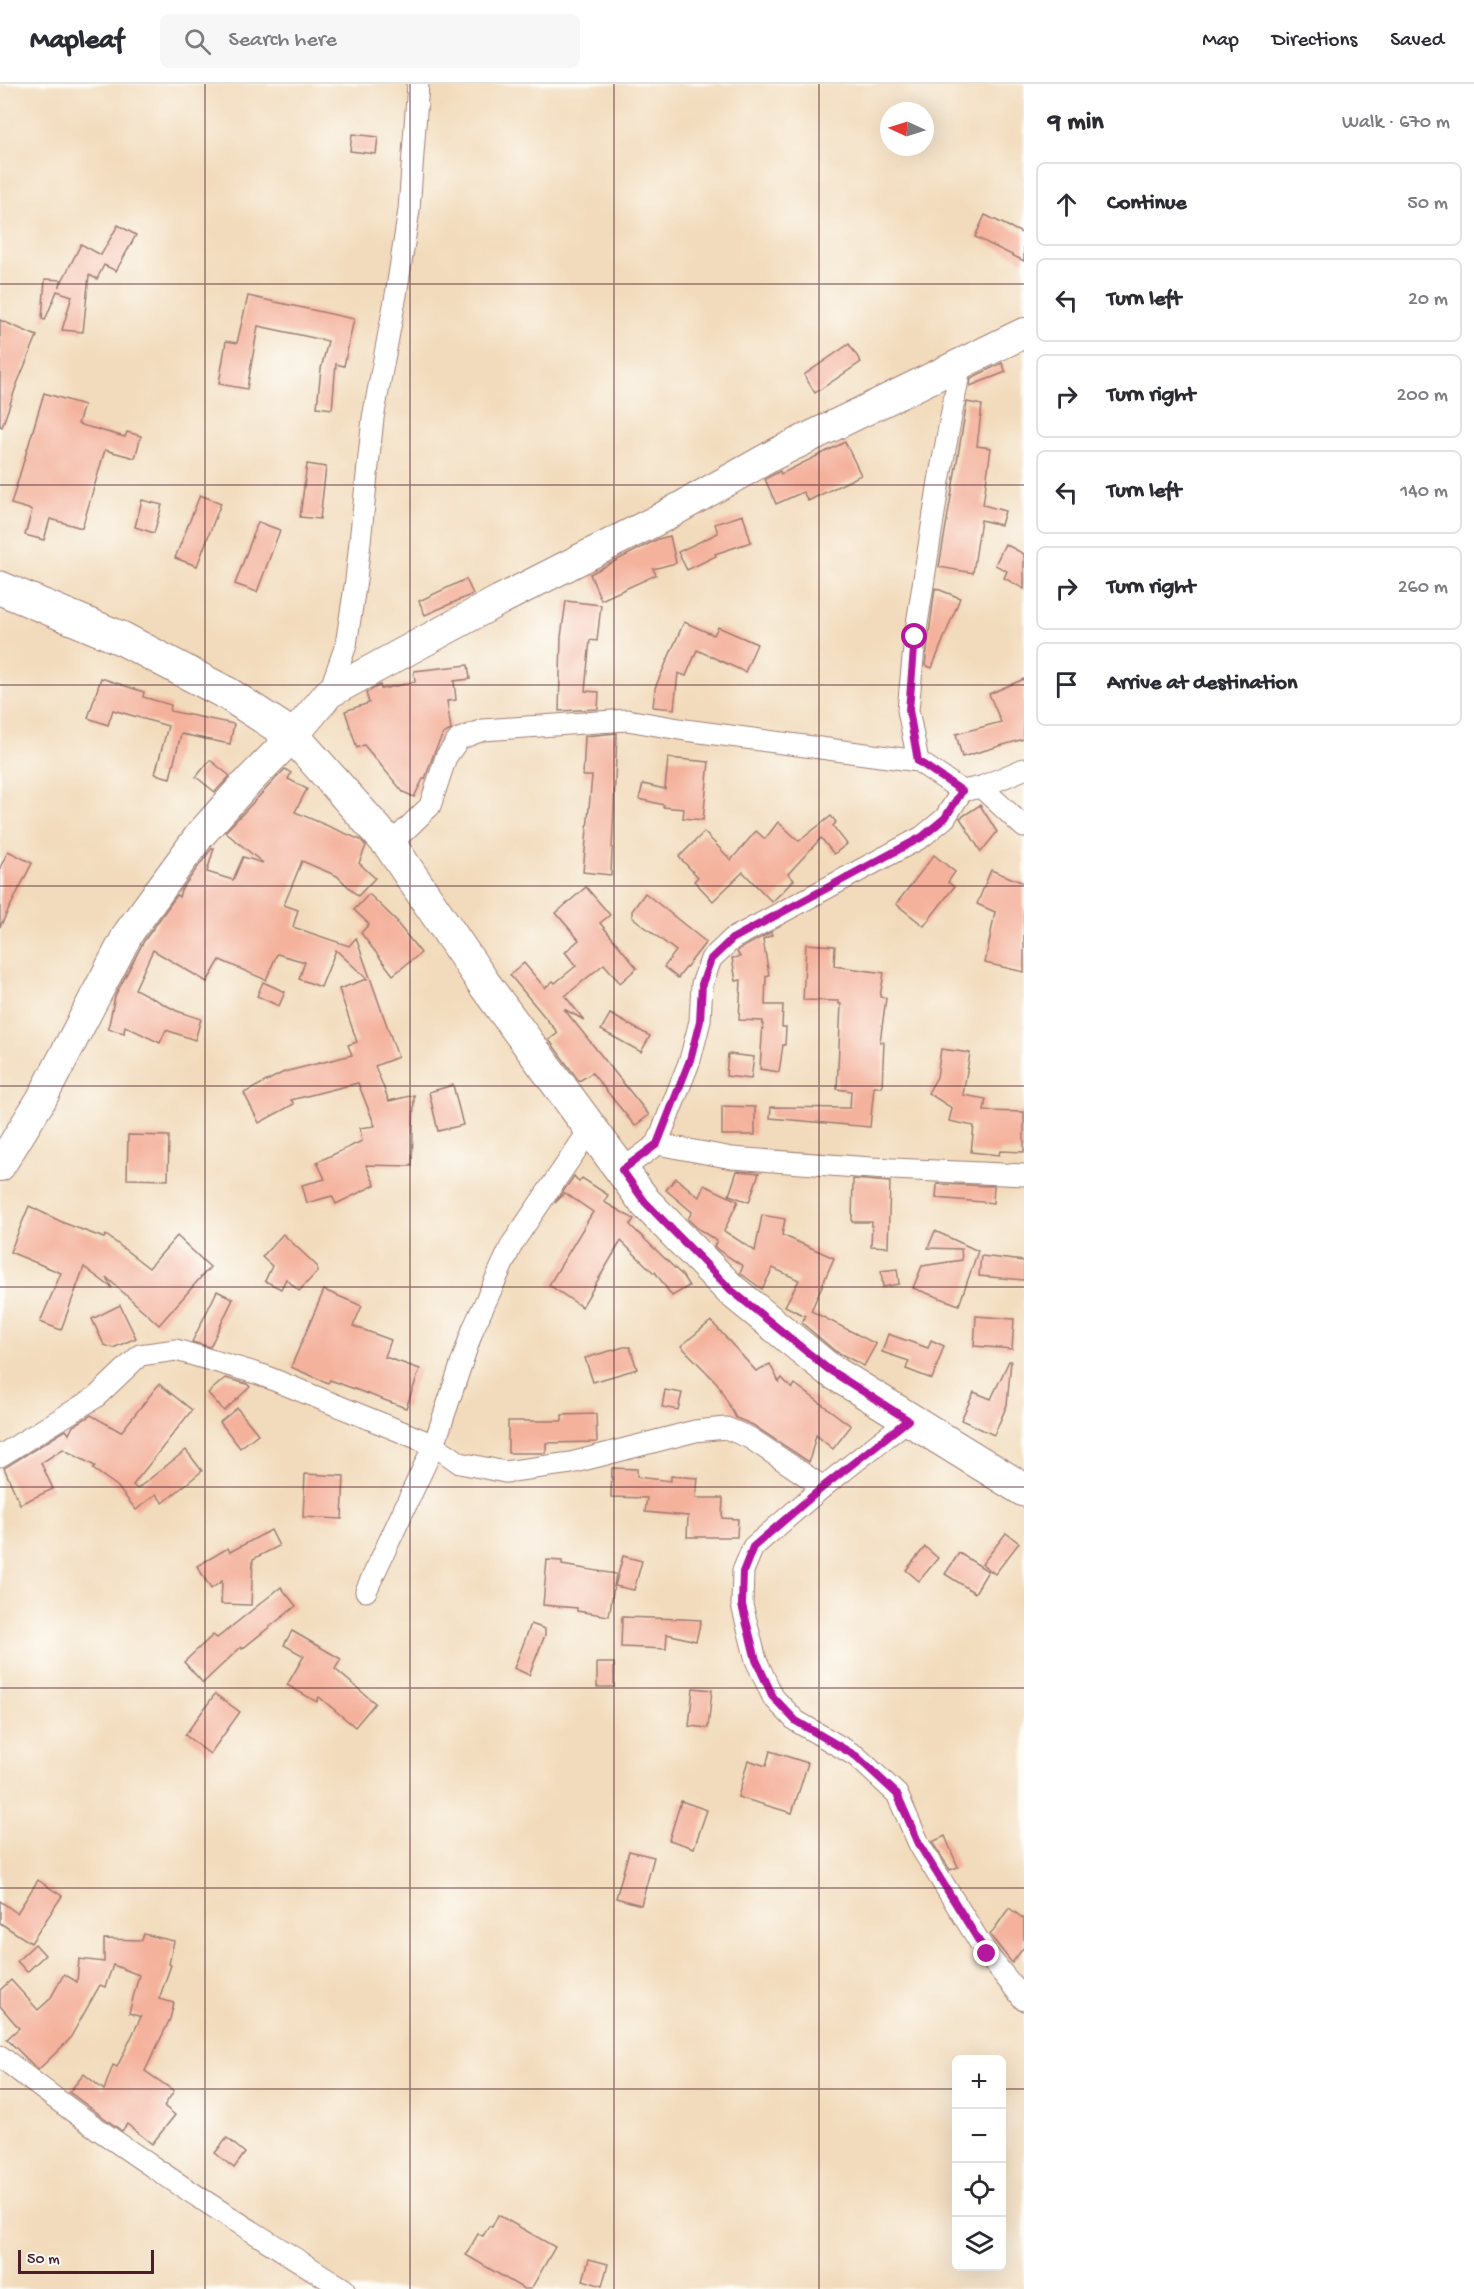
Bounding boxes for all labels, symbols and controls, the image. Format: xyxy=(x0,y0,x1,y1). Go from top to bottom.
search box xyxy=(160,14,580,68)
text: Mapleaf xyxy=(30,25,124,58)
icon: search xyxy=(181,25,214,58)
text: Search here xyxy=(229,28,337,54)
text: Map xyxy=(1202,29,1239,54)
text: Directions xyxy=(1272,29,1357,54)
text: Saved xyxy=(1390,29,1444,54)
north arrow xyxy=(880,102,934,156)
text: 9 min xyxy=(1048,108,1104,139)
text: Walk · 670 m xyxy=(1342,112,1450,135)
icon: ahead xyxy=(1050,188,1083,221)
text: Continue xyxy=(1107,191,1187,217)
text: 50 m xyxy=(1407,193,1448,216)
icon: left xyxy=(1050,284,1083,317)
text: Turn left xyxy=(1107,287,1181,313)
text: 20 m xyxy=(1408,289,1448,312)
icon: right xyxy=(1050,380,1083,413)
text: Turn right xyxy=(1107,383,1195,409)
text: 200 m xyxy=(1397,385,1448,408)
icon: left xyxy=(1050,476,1083,509)
text: Turn left xyxy=(1107,479,1181,505)
text: 140 m xyxy=(1400,481,1448,504)
icon: right xyxy=(1050,572,1083,605)
text: Turn right xyxy=(1107,575,1195,601)
text: 260 m xyxy=(1398,577,1448,600)
route start xyxy=(901,623,927,649)
icon: arrive xyxy=(1050,668,1083,701)
text: Arrive at destination xyxy=(1107,671,1297,697)
route end xyxy=(973,1940,999,1966)
map controls xyxy=(952,2055,1006,2271)
button: + xyxy=(952,2055,1006,2109)
button: − xyxy=(952,2109,1006,2163)
button: locate xyxy=(952,2163,1006,2217)
button: layers xyxy=(952,2217,1006,2271)
scale bar xyxy=(18,2247,154,2274)
text: 50 m xyxy=(27,2251,60,2270)

